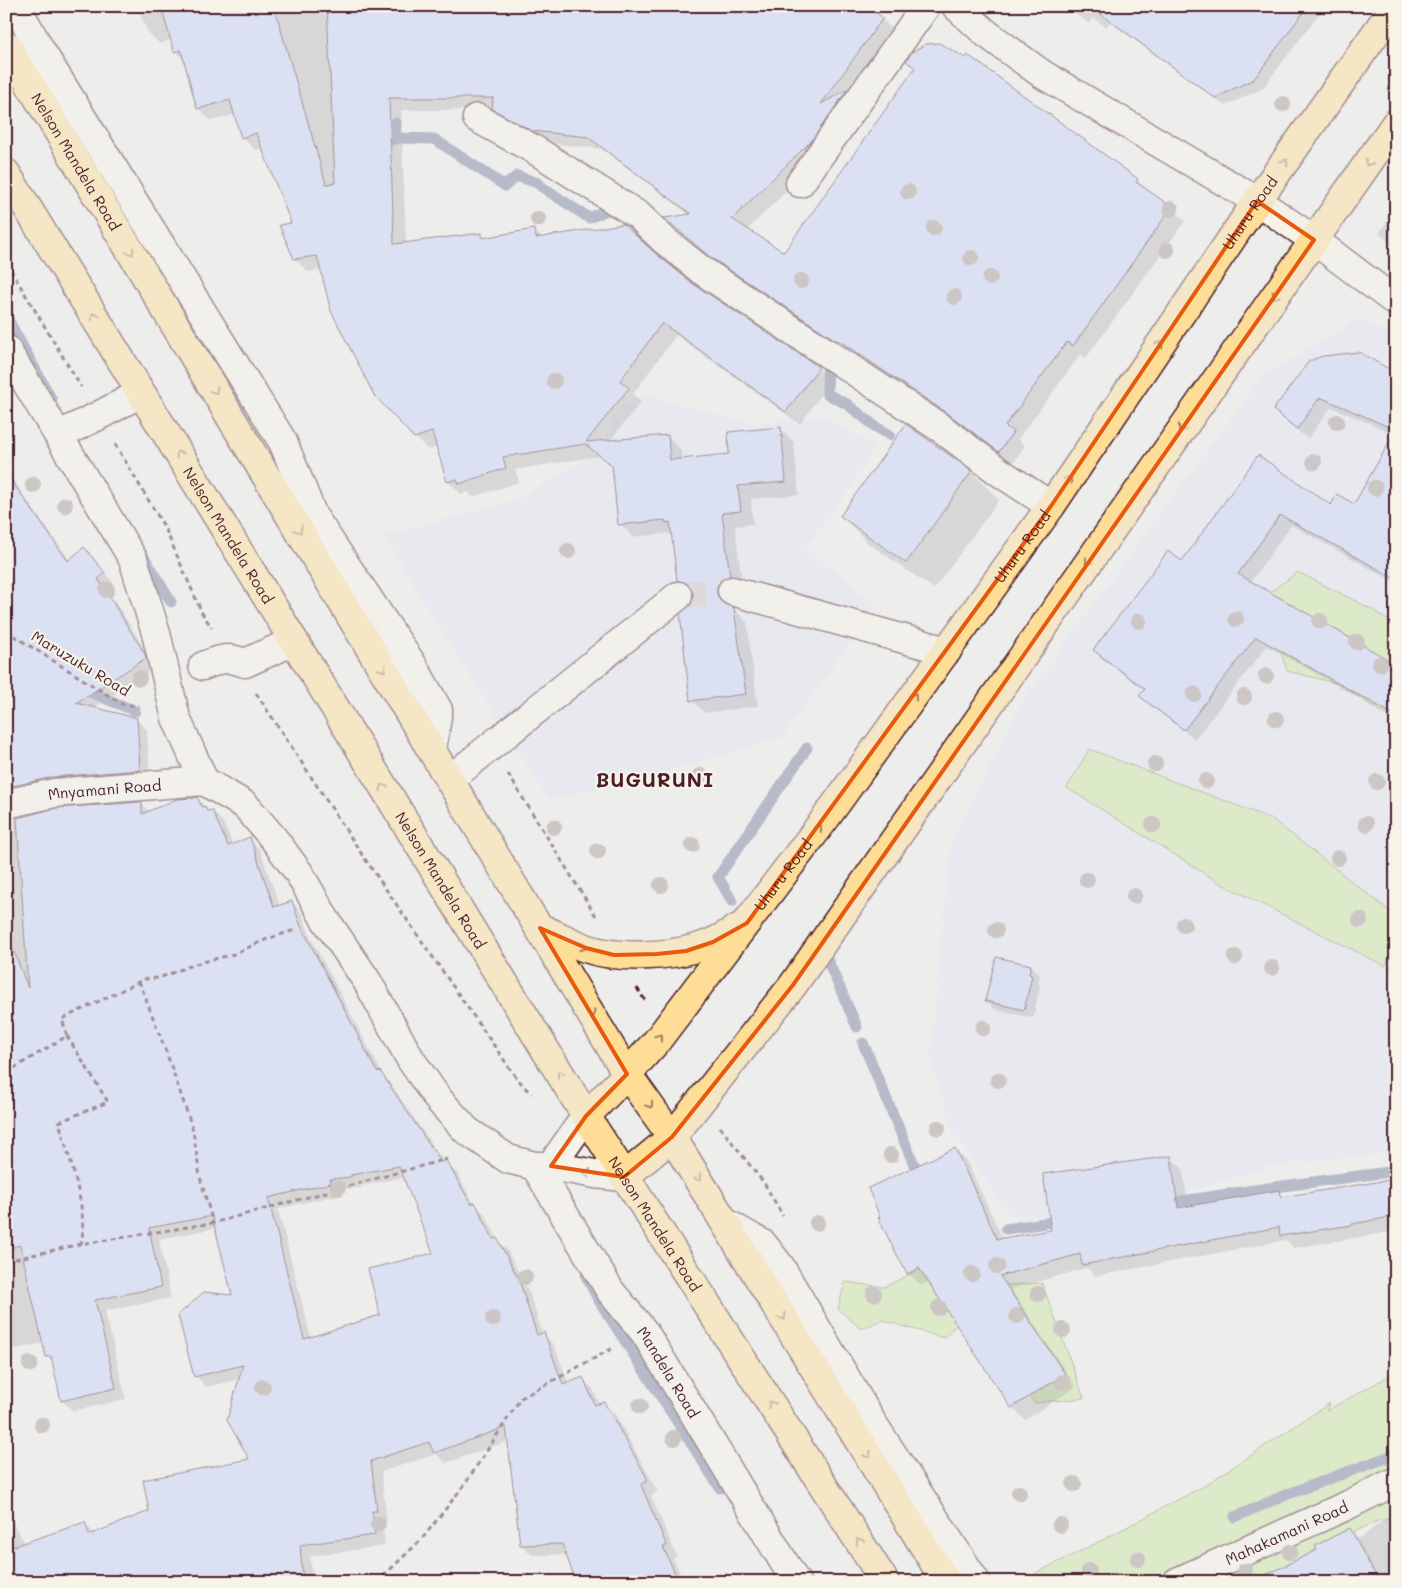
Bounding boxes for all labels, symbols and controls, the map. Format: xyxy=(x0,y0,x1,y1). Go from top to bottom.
street label: Nelson Mandela Road xyxy=(27,89,125,234)
one-way arrow xyxy=(1365,157,1374,167)
one-way arrow xyxy=(1279,158,1288,167)
street label: Uhuru Road xyxy=(1217,172,1282,253)
one-way arrow xyxy=(125,246,135,255)
one-way arrow xyxy=(1272,290,1281,300)
one-way arrow xyxy=(91,312,100,321)
one-way arrow xyxy=(1154,340,1163,350)
one-way arrow xyxy=(209,385,219,394)
one-way arrow xyxy=(1178,423,1187,433)
one-way arrow xyxy=(176,451,186,460)
street label: Nelson Mandela Road xyxy=(179,463,278,607)
one-way arrow xyxy=(1063,475,1072,484)
street label: Uhuru Road xyxy=(989,506,1055,587)
one-way arrow xyxy=(293,524,303,533)
one-way arrow xyxy=(1085,556,1094,566)
street label: Maruzuku Road xyxy=(28,626,134,700)
one-way arrow xyxy=(377,664,387,673)
one-way arrow xyxy=(908,692,917,702)
district label: BUGURUNI xyxy=(596,766,714,792)
street label: Mnyamani Road xyxy=(46,774,162,804)
one-way arrow xyxy=(380,783,390,792)
street label: Nelson Mandela Road xyxy=(391,808,491,952)
one-way arrow xyxy=(813,825,821,834)
street label: Uhuru Road xyxy=(749,835,816,914)
one-way arrow xyxy=(580,941,588,951)
one-way arrow xyxy=(585,1009,595,1018)
one-way arrow xyxy=(653,1033,662,1043)
one-way arrow xyxy=(557,1070,567,1079)
one-way arrow xyxy=(644,1099,653,1109)
street label: Nelson Mandela Road xyxy=(604,1152,706,1295)
one-way arrow xyxy=(583,1168,592,1178)
one-way arrow xyxy=(691,1173,701,1182)
one-way arrow xyxy=(776,1311,786,1320)
street label: Mandela Road xyxy=(633,1322,704,1422)
one-way arrow xyxy=(768,1400,777,1410)
one-way arrow xyxy=(861,1450,871,1459)
street label: Mahakamani Road xyxy=(1222,1496,1351,1569)
one-way arrow xyxy=(855,1537,865,1546)

